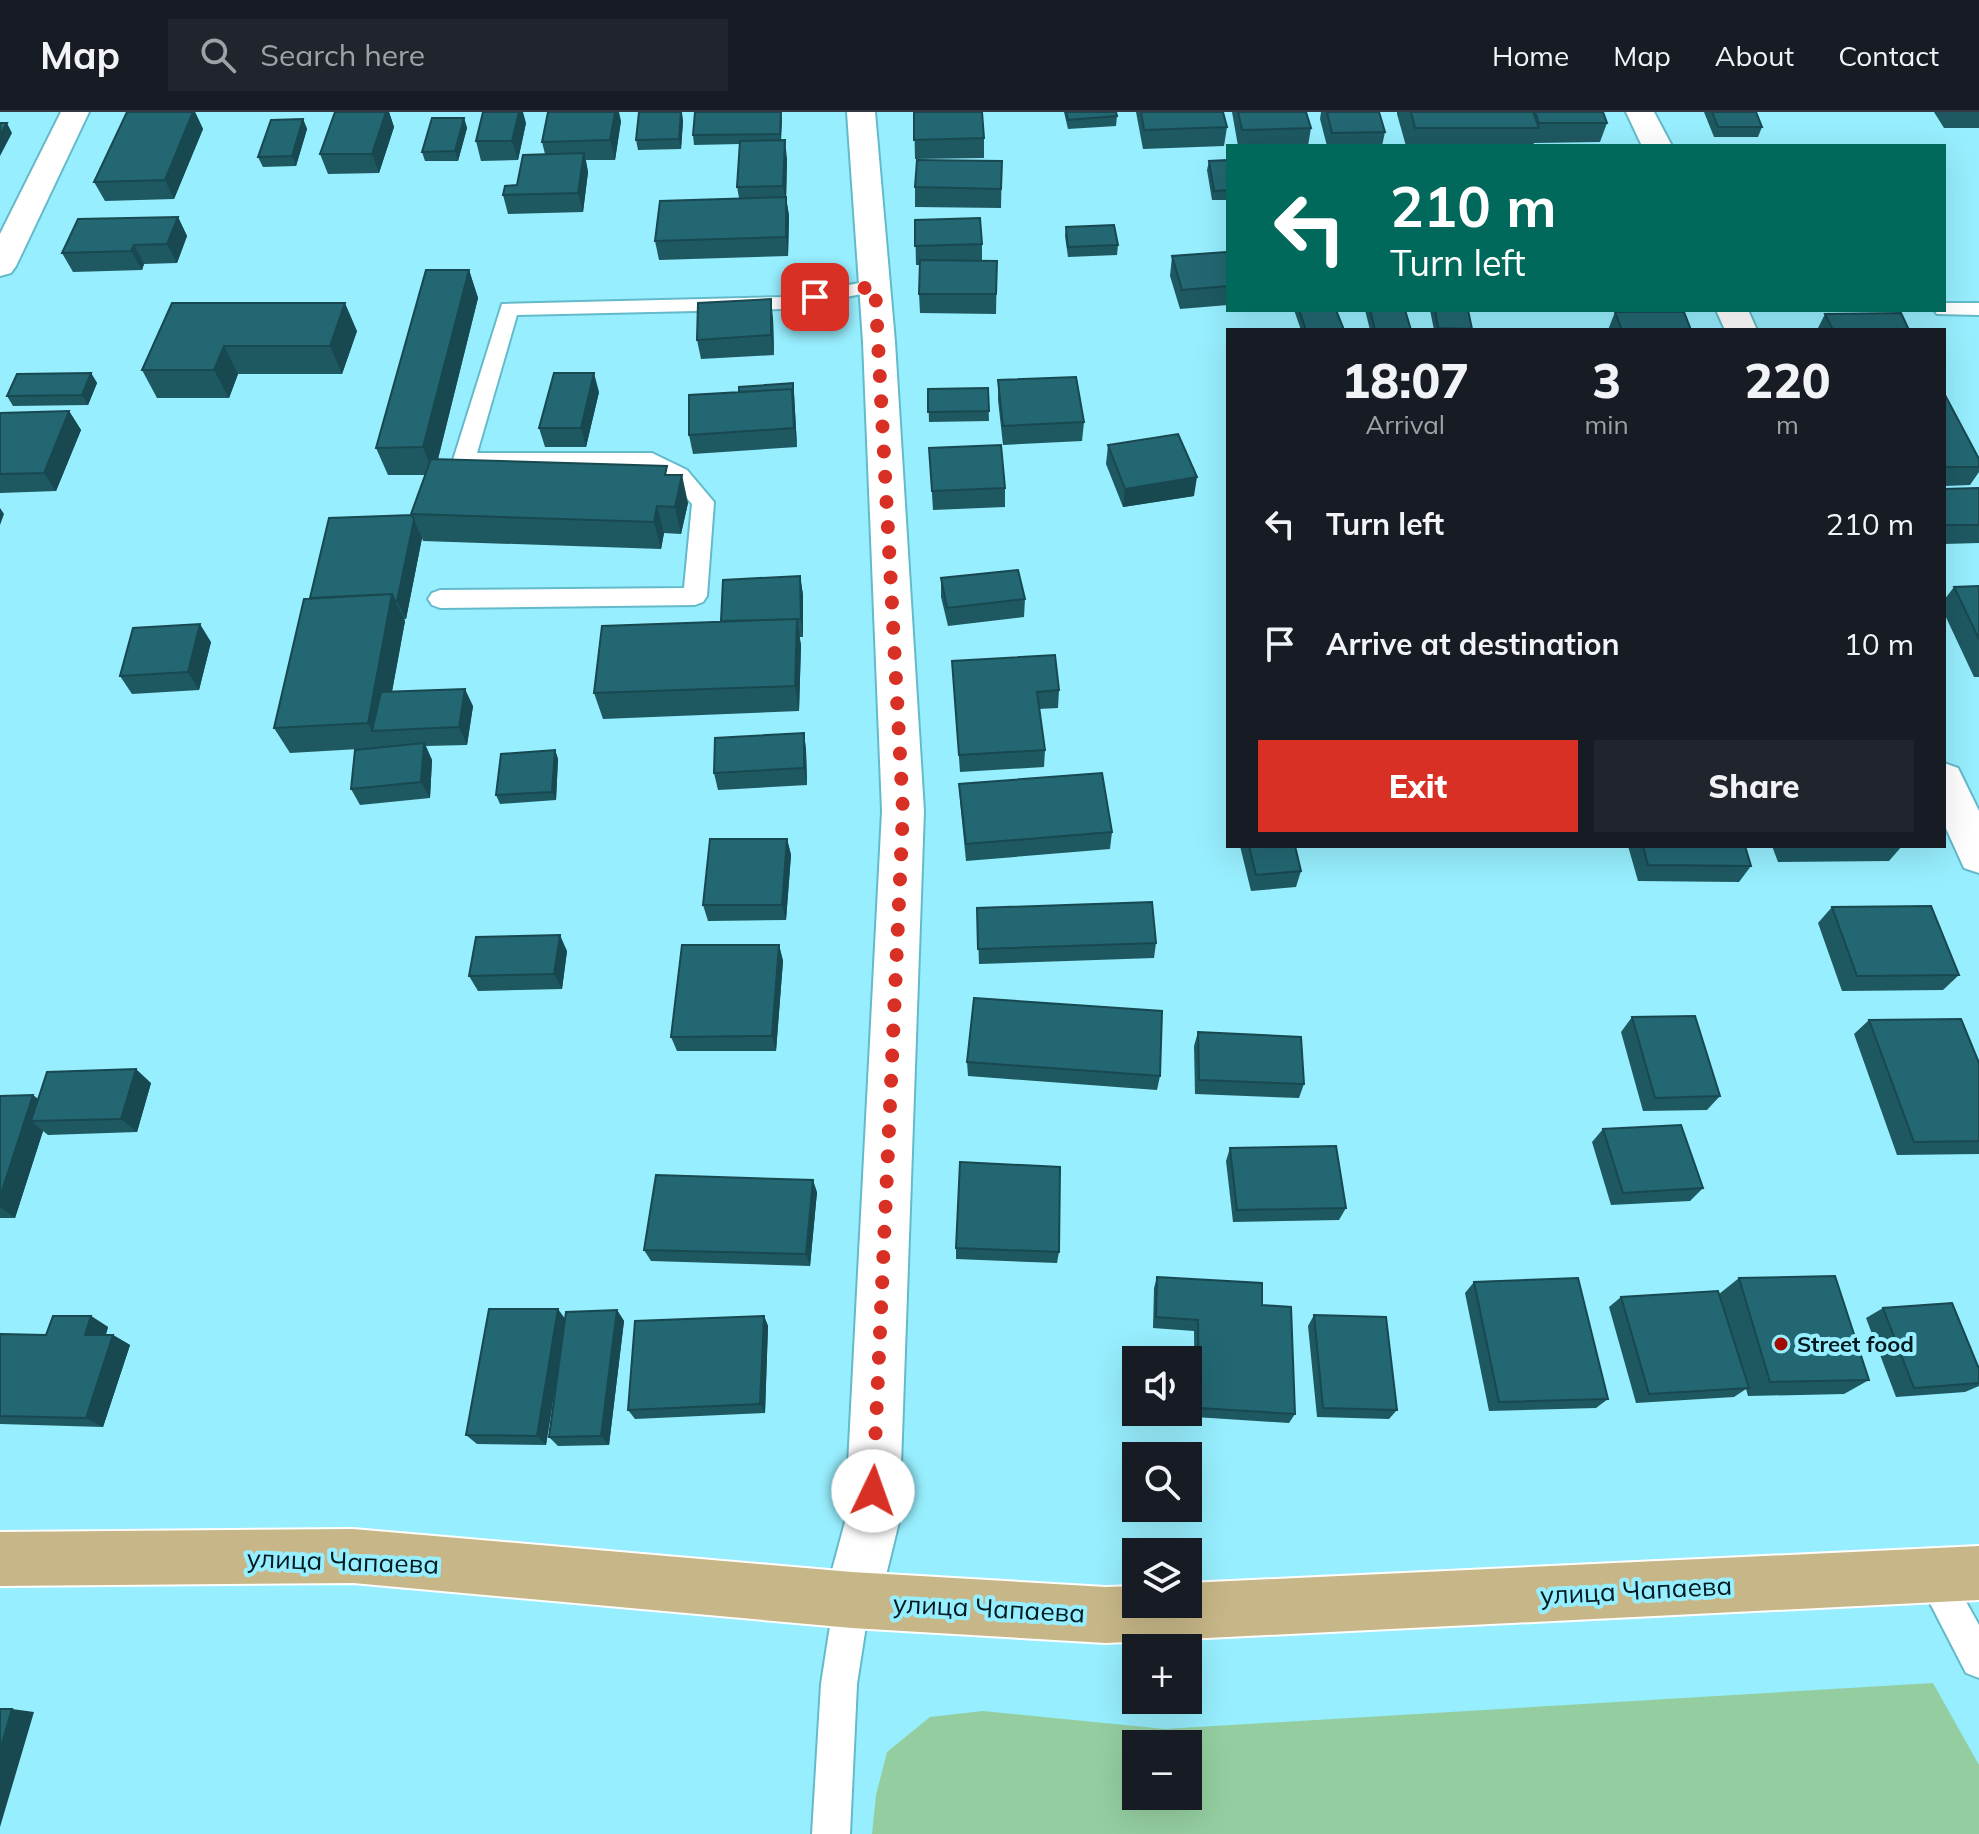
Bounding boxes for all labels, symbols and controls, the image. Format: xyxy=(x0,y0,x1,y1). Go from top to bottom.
search box xyxy=(168,19,728,91)
text: Map xyxy=(40,31,120,79)
icon: search xyxy=(196,33,240,77)
text: Search here xyxy=(260,36,425,74)
text: Home xyxy=(1492,38,1569,73)
text: Map xyxy=(1613,38,1671,73)
text: About xyxy=(1715,38,1794,73)
text: Contact xyxy=(1838,38,1939,73)
text: 210 m xyxy=(1390,171,1557,241)
icon: left xyxy=(1258,176,1362,280)
text: Turn left xyxy=(1390,240,1526,285)
pin xyxy=(781,263,849,331)
icon: arrive xyxy=(793,275,837,319)
text: 18:07 xyxy=(1341,350,1469,410)
text: 3 xyxy=(1592,350,1621,410)
text: 220 xyxy=(1744,350,1831,410)
text: Arrival xyxy=(1365,408,1445,441)
text: min xyxy=(1585,408,1629,441)
text: m xyxy=(1776,408,1799,441)
icon: left xyxy=(1258,502,1302,546)
text: Turn left xyxy=(1326,505,1444,543)
text: 210 m xyxy=(1826,505,1914,543)
icon: arrive xyxy=(1258,622,1302,666)
text: Arrive at destination xyxy=(1326,625,1620,663)
text: 10 m xyxy=(1844,625,1914,663)
button: Exit xyxy=(1258,740,1578,832)
button: Share xyxy=(1594,740,1914,832)
place label: Street food xyxy=(1797,1330,1914,1358)
marker: Street food xyxy=(1772,1335,1790,1353)
map controls xyxy=(1122,1346,1202,1810)
button: sound xyxy=(1122,1346,1202,1426)
button: search xyxy=(1122,1442,1202,1522)
position arrow xyxy=(831,1449,915,1533)
button: layers xyxy=(1122,1538,1202,1618)
street label: улица Чапаева xyxy=(246,1541,440,1581)
street label: улица Чапаева xyxy=(1539,1568,1733,1612)
street label: улица Чапаева xyxy=(892,1586,1086,1630)
button: + xyxy=(1122,1634,1202,1714)
button: − xyxy=(1122,1730,1202,1810)

